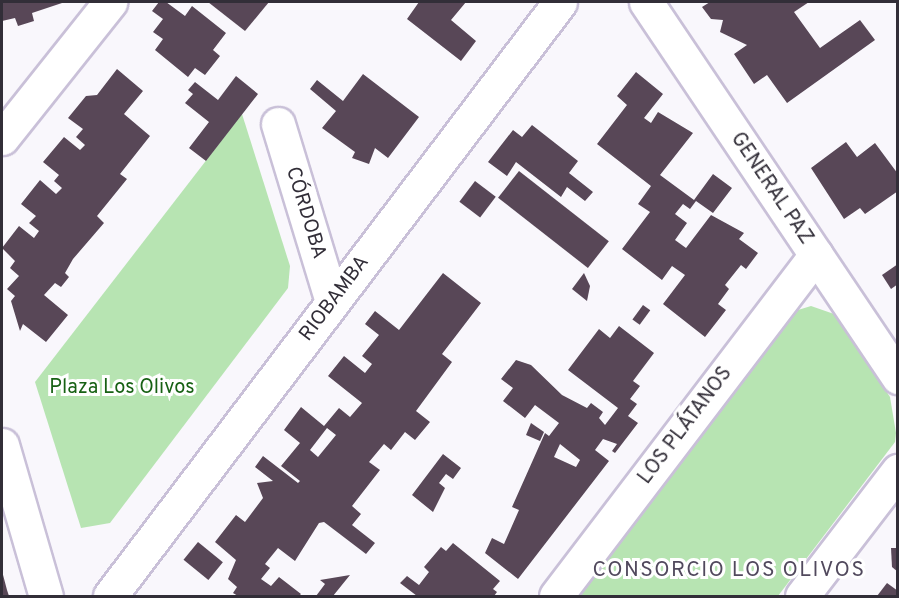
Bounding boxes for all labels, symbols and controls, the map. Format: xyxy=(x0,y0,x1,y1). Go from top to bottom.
street label: GENERAL PAZ xyxy=(725,128,817,250)
street label: CÓRDOBA xyxy=(280,164,330,262)
street label: RIOBAMBA xyxy=(295,251,375,347)
street label: LOS PLÁTANOS xyxy=(634,362,738,490)
park label: Plaza Los Olivos xyxy=(49,376,195,400)
district label: CONSORCIO LOS OLIVOS xyxy=(592,558,866,584)

